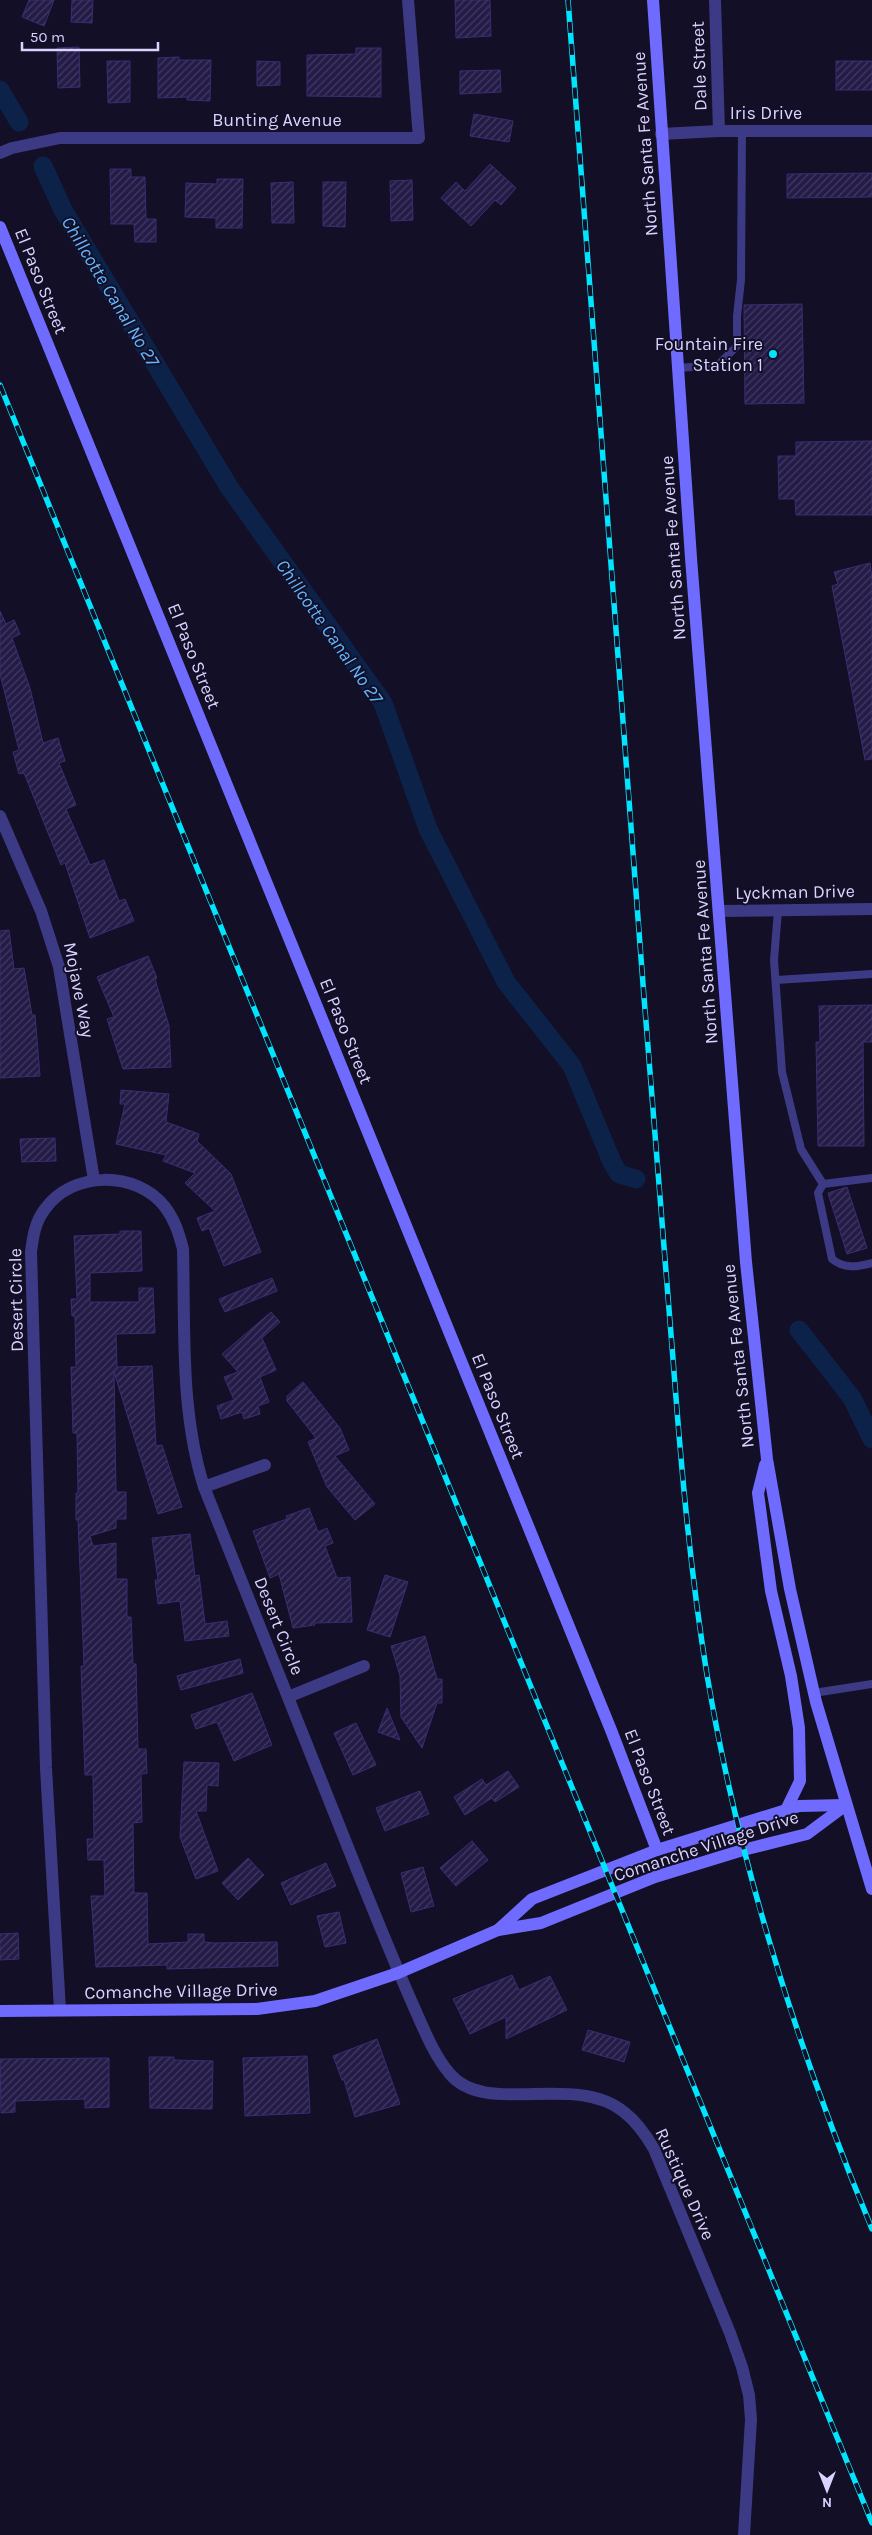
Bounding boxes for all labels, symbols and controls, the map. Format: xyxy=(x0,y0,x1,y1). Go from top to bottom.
scale bar xyxy=(22,20,159,52)
street label: Dale Street xyxy=(686,21,712,111)
text: 50 m xyxy=(30,28,65,46)
street label: North Santa Fe Avenue xyxy=(628,51,662,237)
street label: Iris Drive xyxy=(730,102,802,124)
street label: Bunting Avenue xyxy=(212,109,342,131)
water label: Chillcotte Canal No 27 xyxy=(57,212,164,371)
street label: El Paso Street xyxy=(10,225,72,337)
place label: Fountain Fire Station 1 xyxy=(655,333,763,376)
marker: Fountain Fire Station 1 xyxy=(767,348,779,360)
street label: North Santa Fe Avenue xyxy=(656,455,690,641)
water label: Chillcotte Canal No 27 xyxy=(271,555,388,709)
street label: El Paso Street xyxy=(163,600,225,712)
street label: North Santa Fe Avenue xyxy=(688,859,722,1045)
street label: Lyckman Drive xyxy=(735,880,855,904)
street label: Mojave Way xyxy=(59,940,99,1040)
street label: El Paso Street xyxy=(315,975,377,1087)
street label: Desert Circle xyxy=(4,1248,28,1352)
street label: North Santa Fe Avenue xyxy=(717,1263,759,1449)
street label: El Paso Street xyxy=(467,1350,529,1462)
street label: Desert Circle xyxy=(249,1574,309,1678)
street label: El Paso Street xyxy=(620,1726,680,1839)
street label: Comanche Village Drive xyxy=(611,1806,801,1886)
street label: Comanche Village Drive xyxy=(84,1978,278,2004)
street label: Rustique Drive xyxy=(650,2124,720,2244)
north arrow xyxy=(802,2465,852,2515)
text: N xyxy=(822,2494,832,2511)

